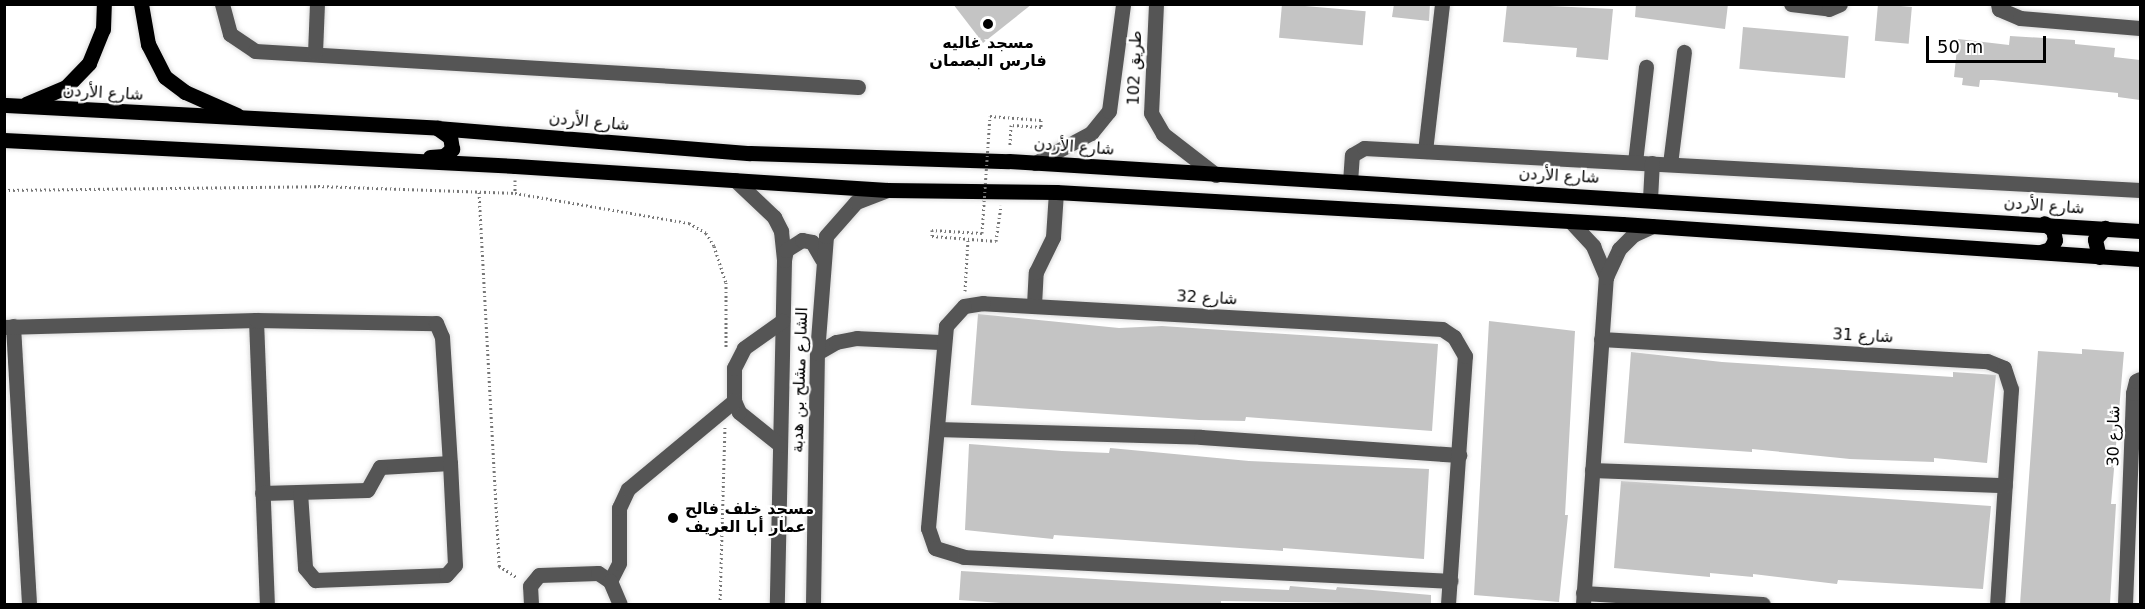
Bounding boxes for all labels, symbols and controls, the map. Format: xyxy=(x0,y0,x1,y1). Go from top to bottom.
marker: مسجد غاليه فارس البصمان xyxy=(981,17,995,31)
scale bar xyxy=(1929,24,2049,62)
street label: طريق 102 xyxy=(1124,30,1146,106)
place label: مسجد غاليه فارس البصمان xyxy=(929,33,1047,71)
text: 50 m xyxy=(1937,36,1983,57)
street label: شارع الأردن xyxy=(62,81,144,105)
street label: شارع الأردن xyxy=(548,109,630,135)
street label: شارع الأردن xyxy=(1033,135,1115,159)
street label: شارع الأردن xyxy=(1518,164,1600,188)
street label: شارع الأردن xyxy=(2003,194,2085,218)
street label: شارع 32 xyxy=(1176,287,1238,309)
street label: الشارع مشلح بن هدبة xyxy=(788,307,812,453)
street label: شارع 31 xyxy=(1832,325,1894,347)
street label: شارع 30 xyxy=(2104,405,2124,467)
place label: مسجد خلف فالح عمار أبا العريف xyxy=(685,499,814,537)
marker: مسجد خلف فالح عمار أبا العريف xyxy=(666,511,680,525)

